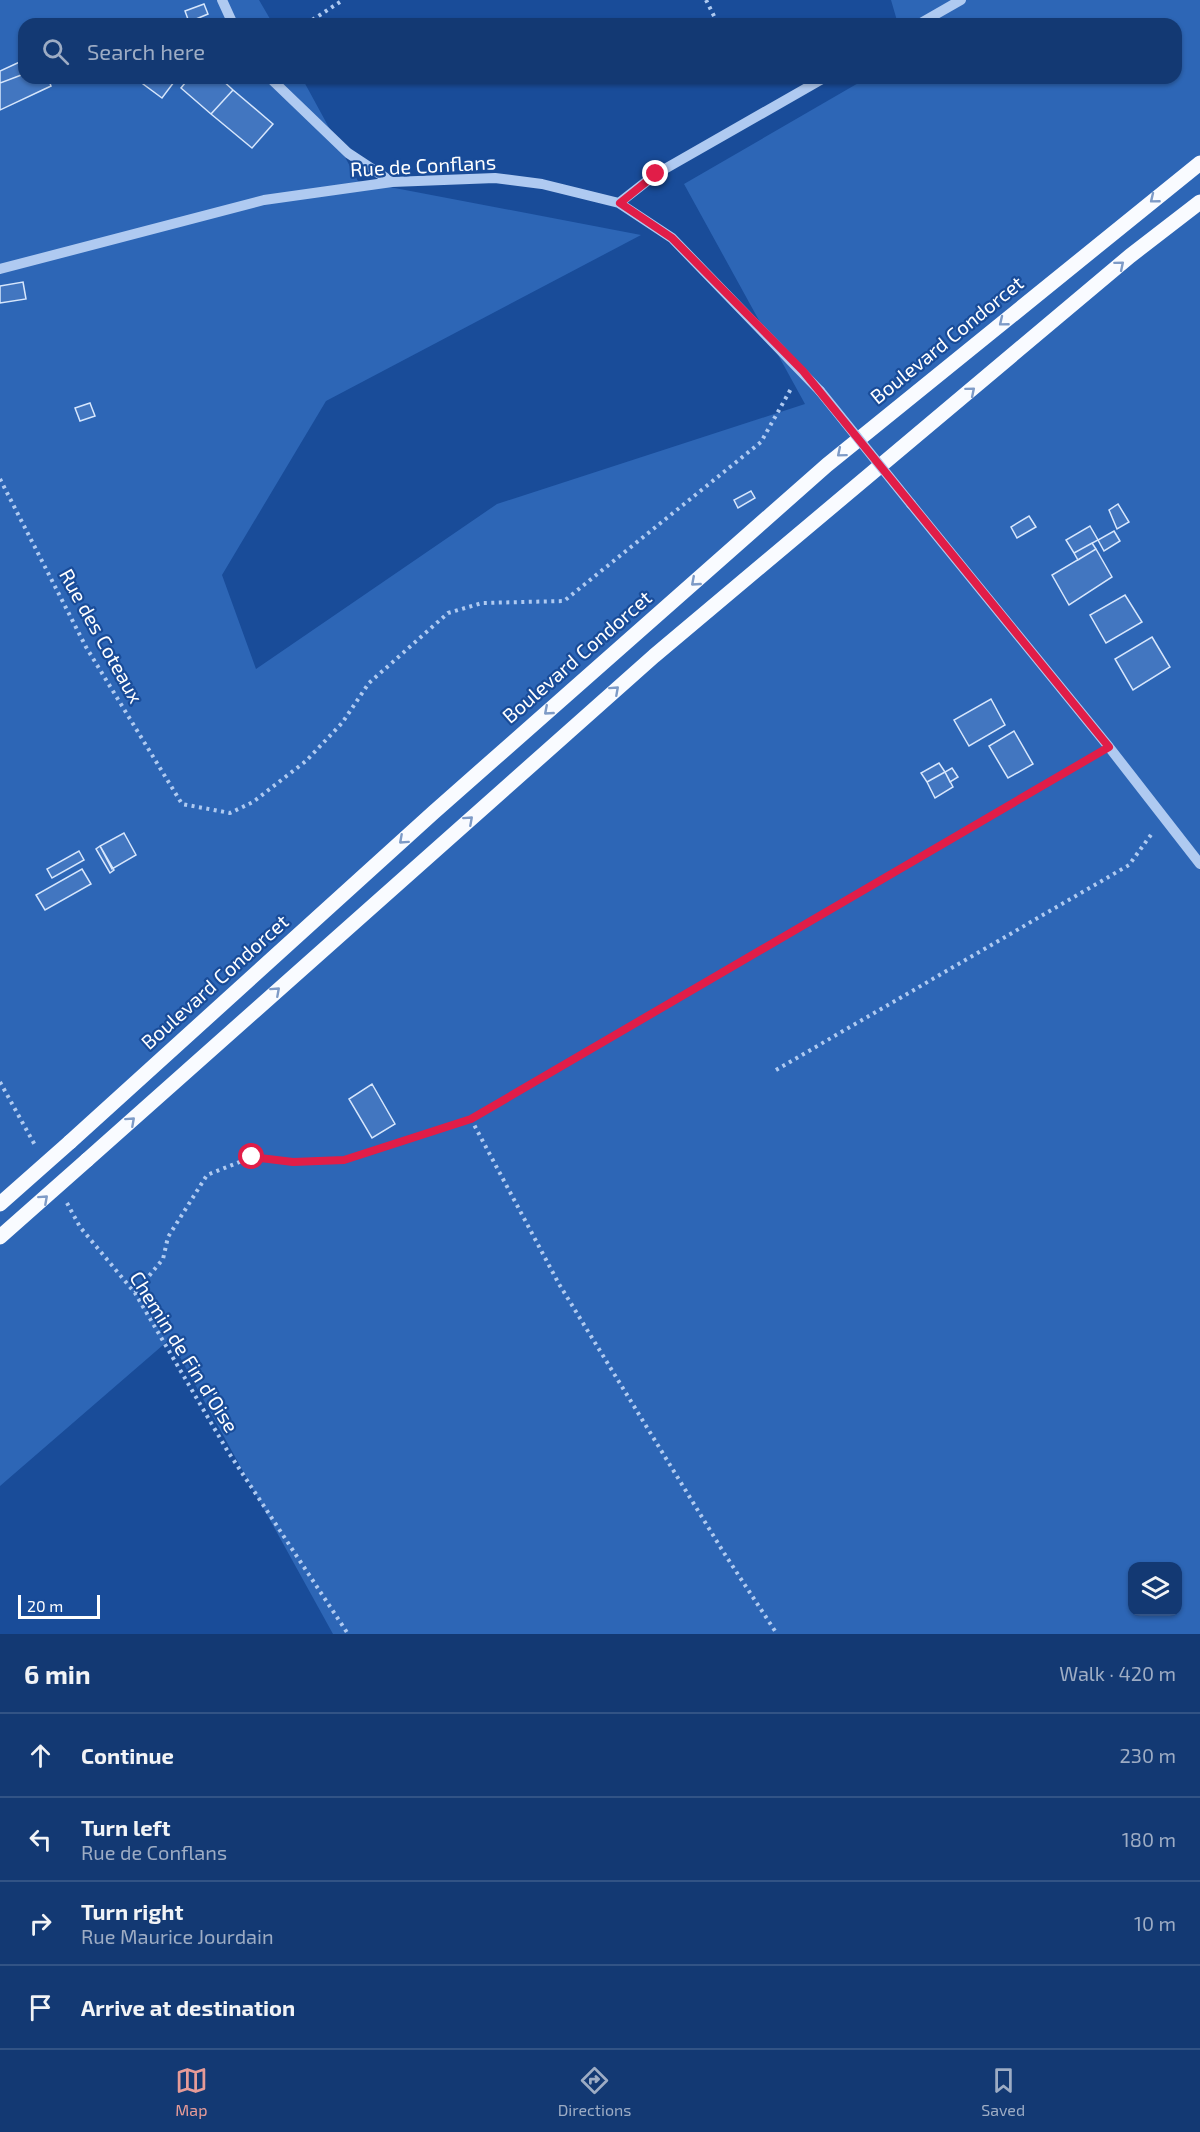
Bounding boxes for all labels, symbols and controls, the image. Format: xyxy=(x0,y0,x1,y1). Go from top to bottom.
search box xyxy=(18,18,1182,84)
icon: search xyxy=(39,35,72,68)
text: Search here xyxy=(87,38,205,64)
street label: Rue de Conflans xyxy=(349,149,497,181)
route end xyxy=(642,160,668,186)
one-way arrow xyxy=(1150,192,1161,203)
one-way arrow xyxy=(1113,261,1124,272)
street label: Boulevard Condorcet xyxy=(865,270,1028,408)
one-way arrow xyxy=(999,314,1010,325)
one-way arrow xyxy=(964,387,975,398)
one-way arrow xyxy=(837,446,848,457)
street label: Rue des Coteaux xyxy=(55,564,149,707)
one-way arrow xyxy=(691,575,702,586)
street label: Boulevard Condorcet xyxy=(497,585,656,728)
one-way arrow xyxy=(608,686,619,697)
one-way arrow xyxy=(545,704,555,715)
one-way arrow xyxy=(462,816,473,827)
one-way arrow xyxy=(399,833,410,844)
street label: Boulevard Condorcet xyxy=(136,909,293,1054)
one-way arrow xyxy=(270,987,280,998)
one-way arrow xyxy=(124,1117,135,1128)
route start xyxy=(238,1143,264,1169)
one-way arrow xyxy=(37,1195,47,1206)
street label: Chemin de Fin d'Oise xyxy=(125,1266,244,1437)
map controls xyxy=(1128,1562,1182,1616)
button: layers xyxy=(1128,1562,1182,1616)
scale bar xyxy=(18,1592,100,1620)
text: 20 m xyxy=(27,1596,63,1615)
text: 6 min xyxy=(24,1658,91,1689)
text: Walk · 420 m xyxy=(1059,1661,1176,1685)
icon: ahead xyxy=(24,1739,57,1772)
text: Continue xyxy=(81,1742,174,1768)
text: 230 m xyxy=(1120,1743,1176,1767)
text: Turn left xyxy=(81,1814,170,1840)
icon: left xyxy=(24,1823,57,1856)
text: 180 m xyxy=(1122,1827,1176,1851)
text: Rue de Conflans xyxy=(81,1840,227,1864)
text: Turn right xyxy=(81,1898,183,1924)
icon: right xyxy=(24,1907,57,1940)
text: 10 m xyxy=(1134,1911,1176,1935)
text: Rue Maurice Jourdain xyxy=(81,1924,274,1948)
icon: arrive xyxy=(24,1991,57,2024)
text: Arrive at destination xyxy=(81,1994,295,2020)
tab: Map xyxy=(175,2064,208,2119)
tab: Directions xyxy=(558,2064,631,2119)
tab: Saved xyxy=(981,2064,1025,2119)

